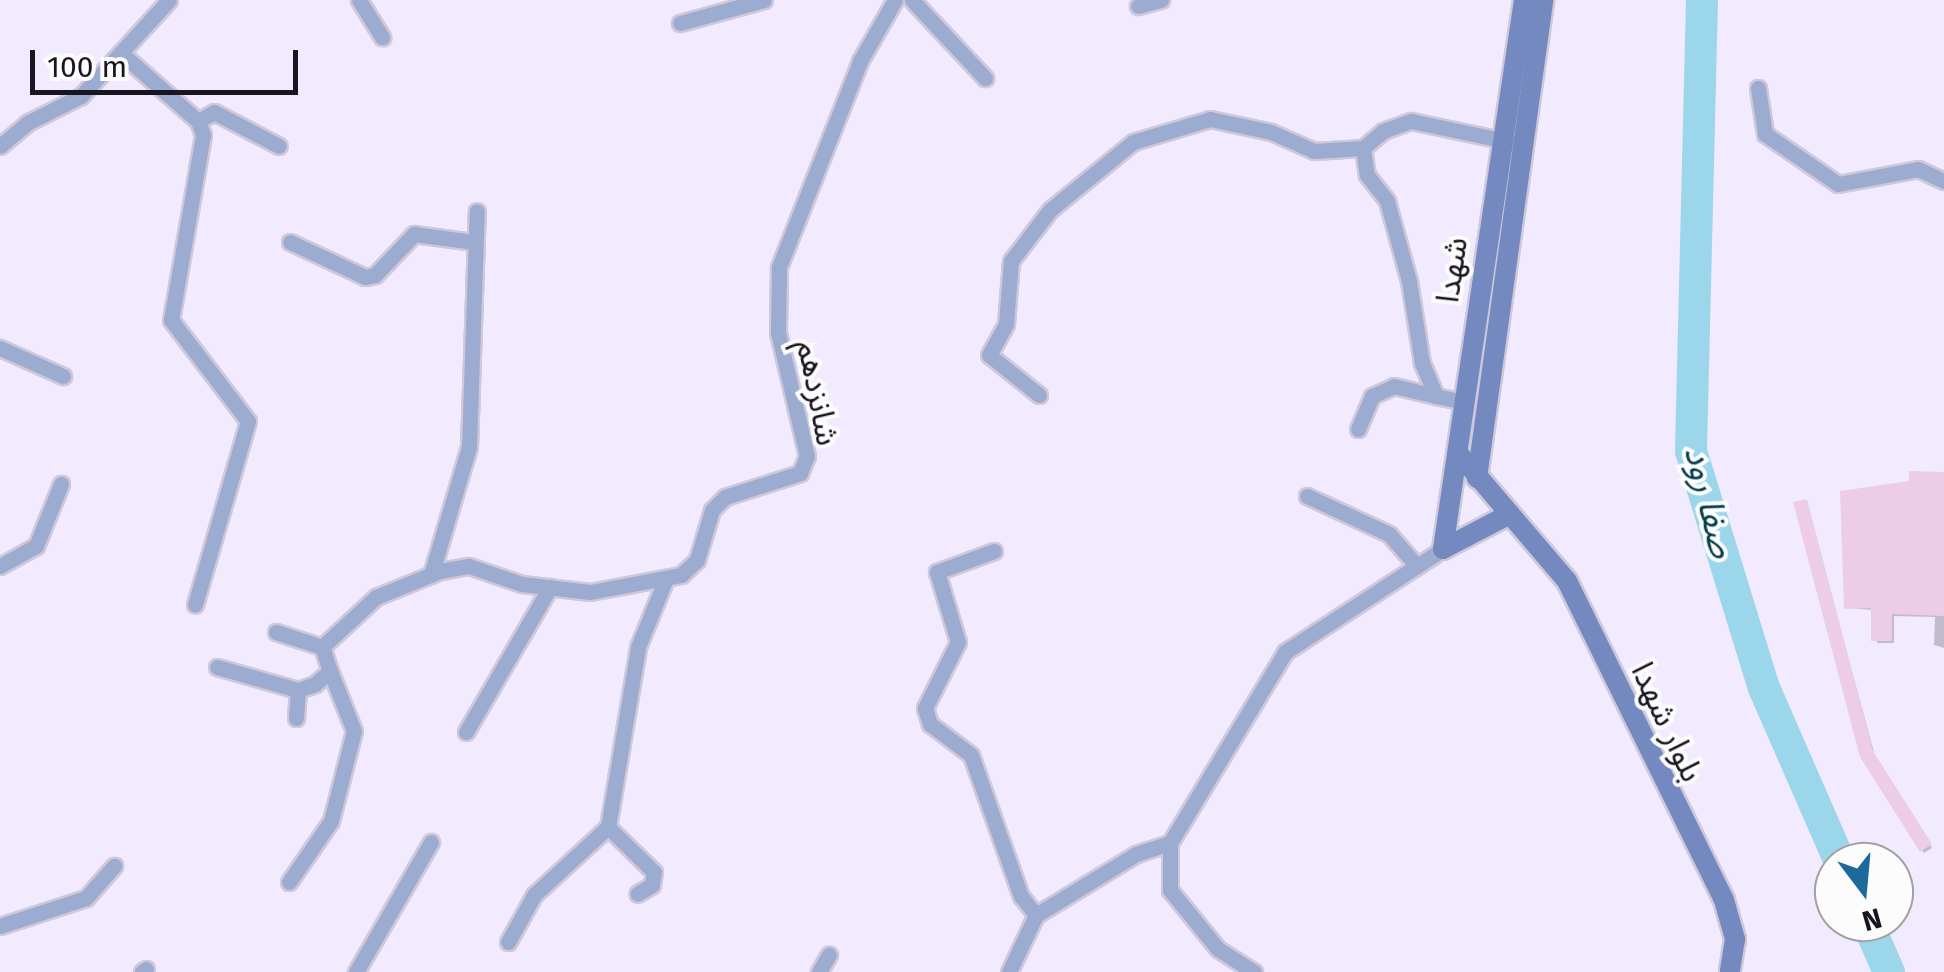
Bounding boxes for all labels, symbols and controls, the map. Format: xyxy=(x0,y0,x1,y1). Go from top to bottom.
scale bar xyxy=(35,30,302,92)
text: 100 m xyxy=(47,49,127,85)
street label: شهدا xyxy=(1428,235,1476,305)
street label: شانزدهم xyxy=(789,337,847,449)
water label: صفا رود xyxy=(1676,442,1744,562)
street label: بلوار شهدا xyxy=(1623,656,1711,788)
north arrow xyxy=(1814,842,1914,942)
text: N xyxy=(1858,901,1885,938)

